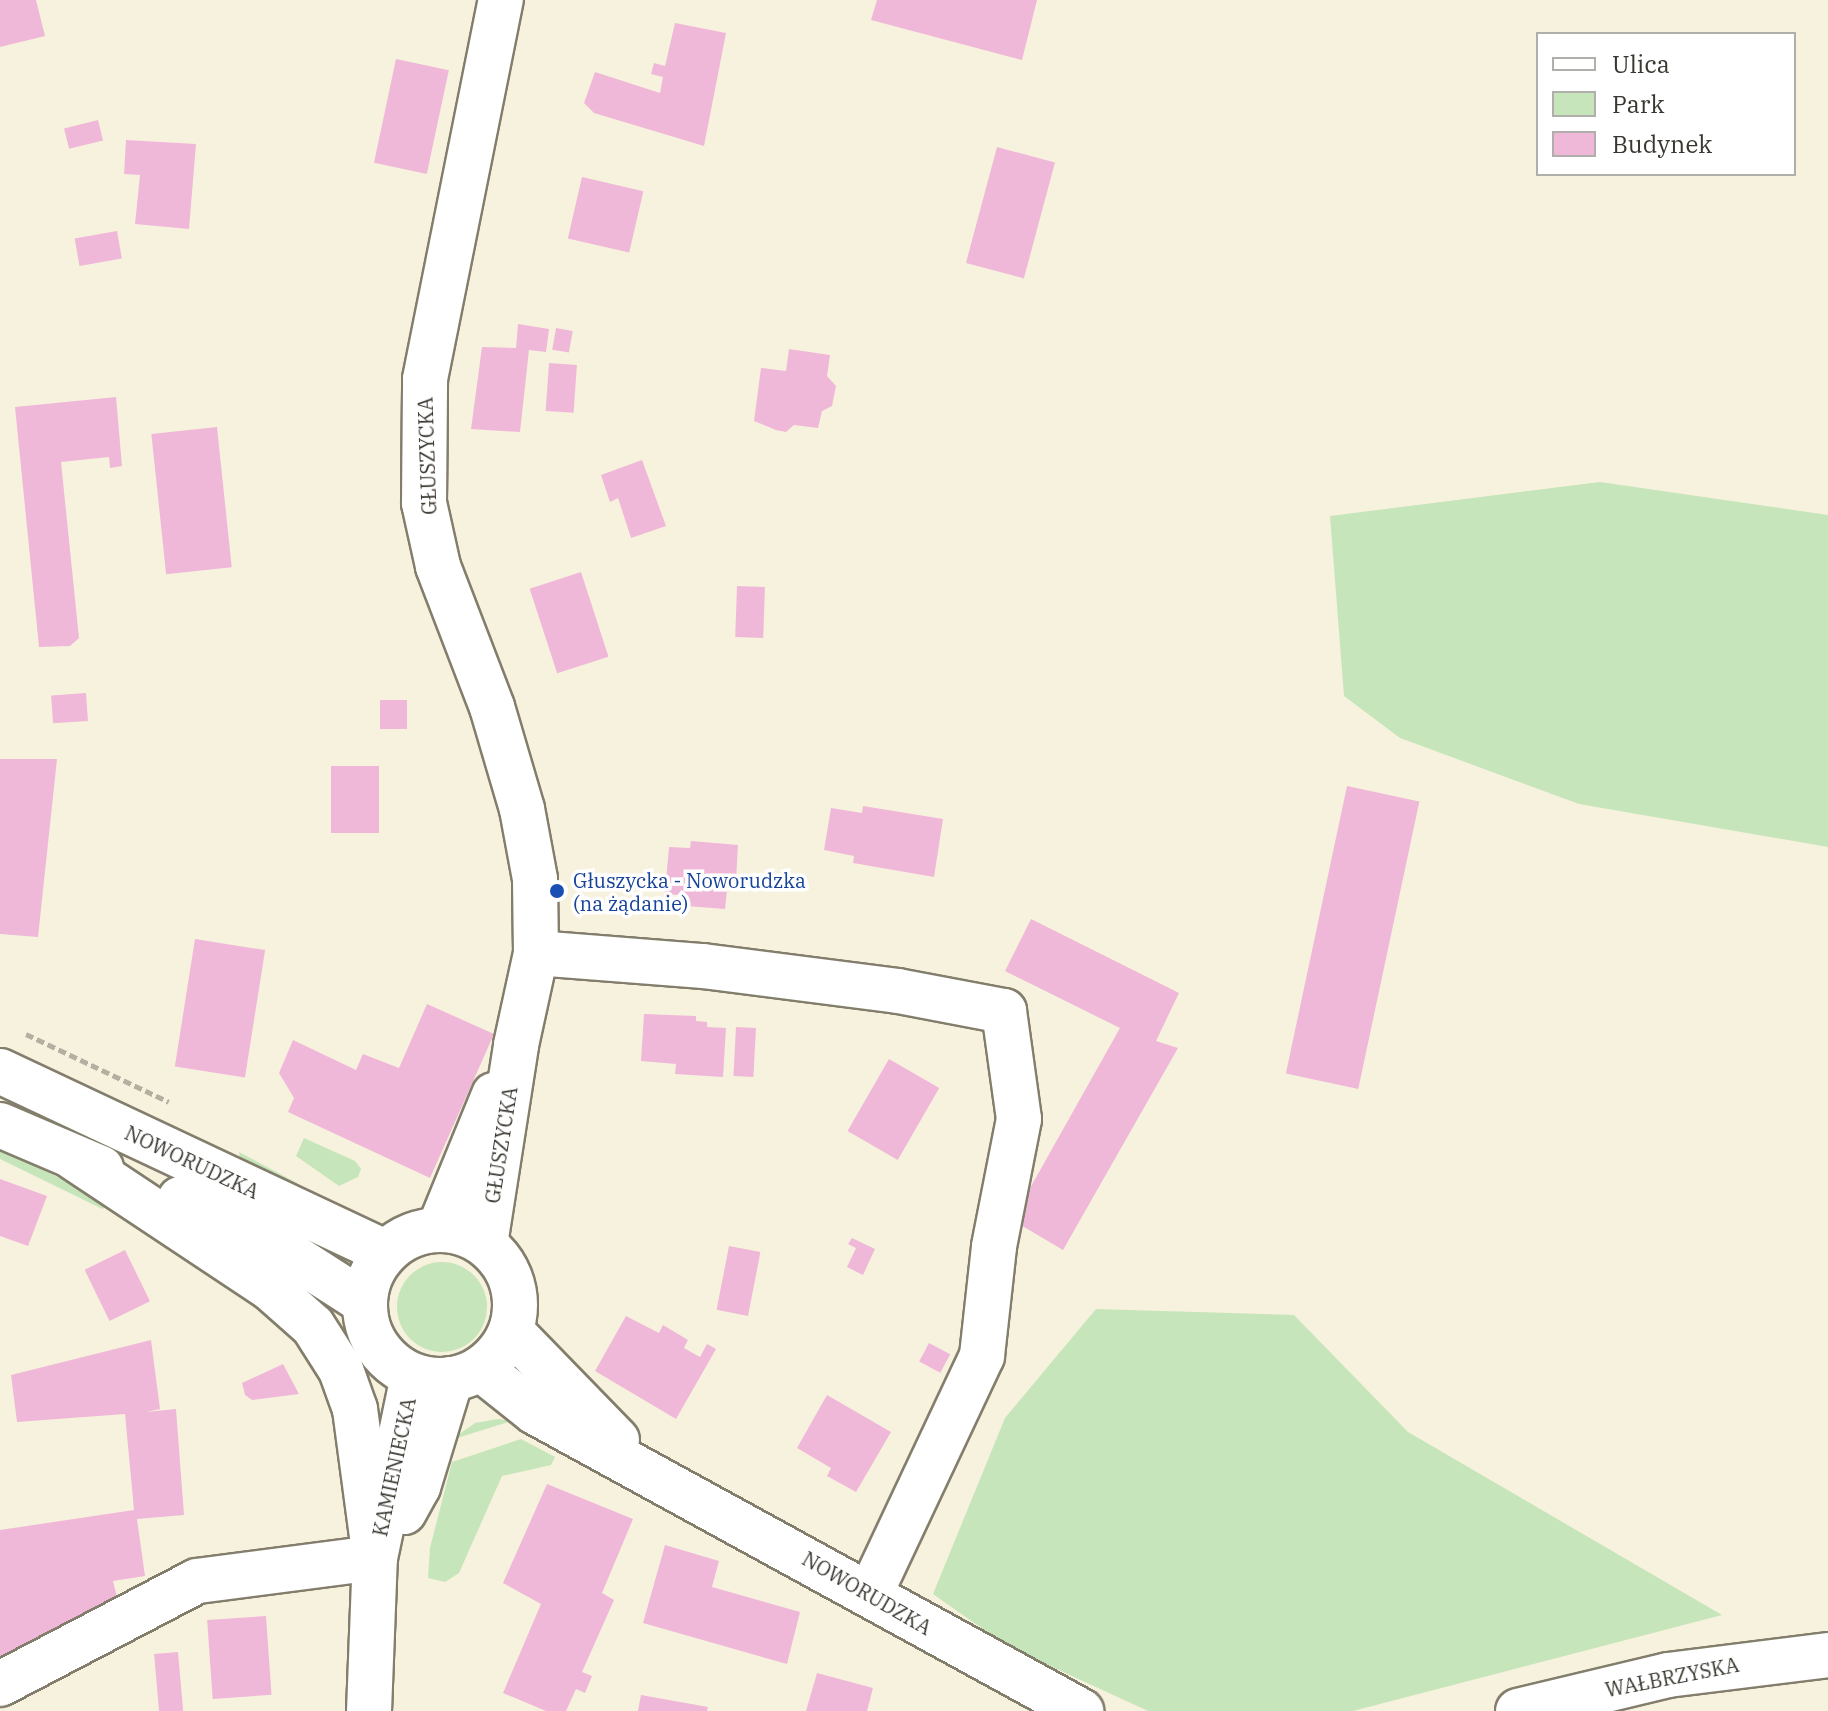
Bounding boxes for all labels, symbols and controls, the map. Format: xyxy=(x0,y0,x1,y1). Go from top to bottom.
legend xyxy=(1536,32,1796,176)
text: Ulica xyxy=(1612,48,1670,80)
text: Park xyxy=(1612,88,1664,120)
text: Budynek xyxy=(1612,128,1712,160)
street label: GŁUSZYCKA xyxy=(413,397,441,515)
place label: Głuszycka - Noworudzka (na żądanie) xyxy=(573,868,806,915)
marker: Głuszycka - Noworudzka (na żądanie) xyxy=(548,882,566,900)
street label: GŁUSZYCKA xyxy=(480,1085,522,1205)
street label: NOWORUDZKA xyxy=(121,1120,263,1204)
street label: KAMIENIECKA xyxy=(368,1395,420,1539)
street label: NOWORUDZKA xyxy=(798,1546,936,1640)
street label: WAŁBRZYSKA xyxy=(1603,1652,1741,1702)

